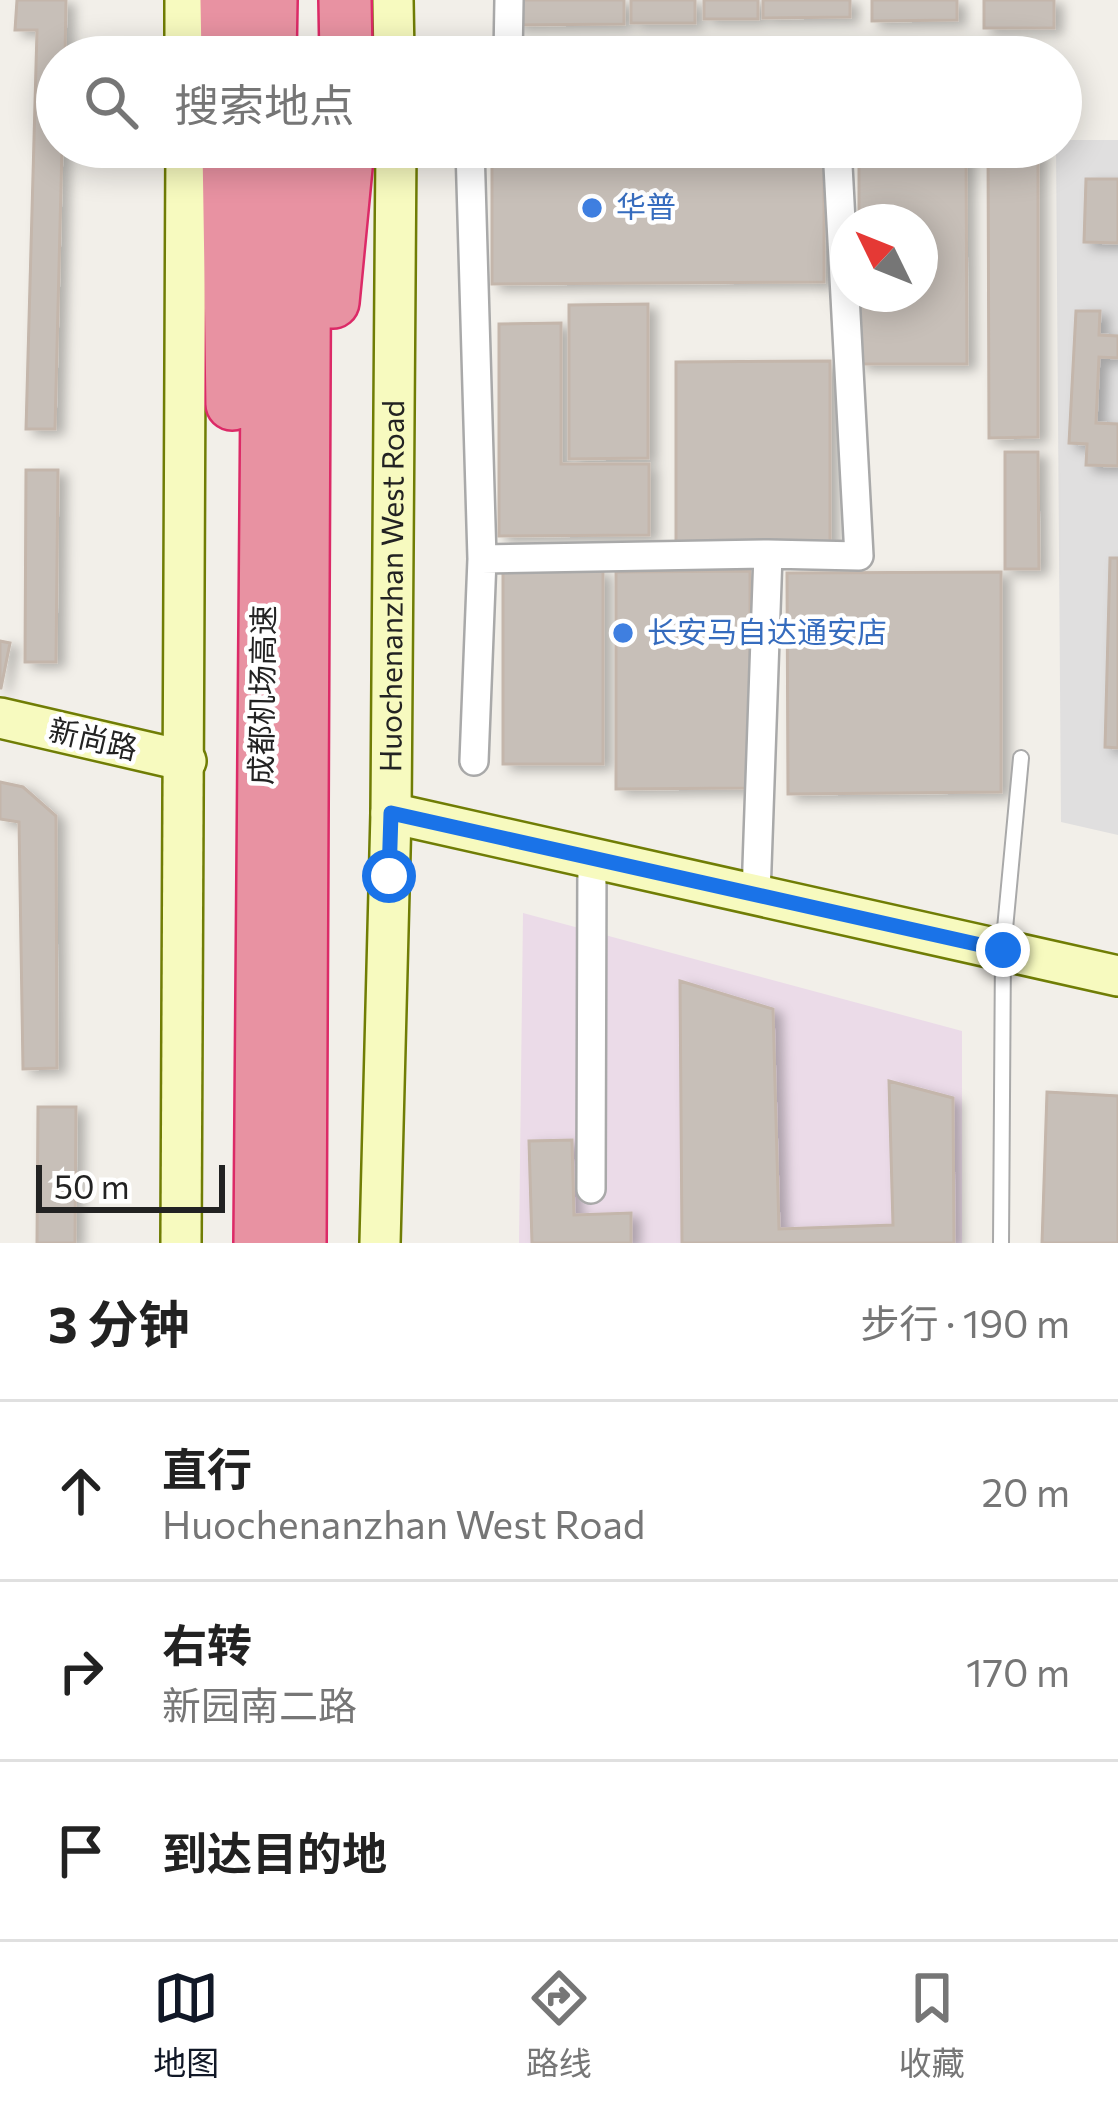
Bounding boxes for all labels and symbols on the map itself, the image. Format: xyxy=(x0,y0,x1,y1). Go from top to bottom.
place label: 华普 xyxy=(616,187,676,224)
marker: 华普 xyxy=(579,195,605,221)
north arrow xyxy=(830,204,938,312)
street label: Huochenanzhan West Road xyxy=(370,400,410,772)
street label: 成都机场高速 xyxy=(240,605,281,785)
place label: 长安马自达通安店 xyxy=(647,612,887,649)
marker: 长安马自达通安店 xyxy=(610,620,636,646)
street label: 新尚路 xyxy=(46,709,142,766)
route start xyxy=(362,849,416,903)
route end xyxy=(976,923,1030,977)
scale bar xyxy=(36,1159,225,1212)

